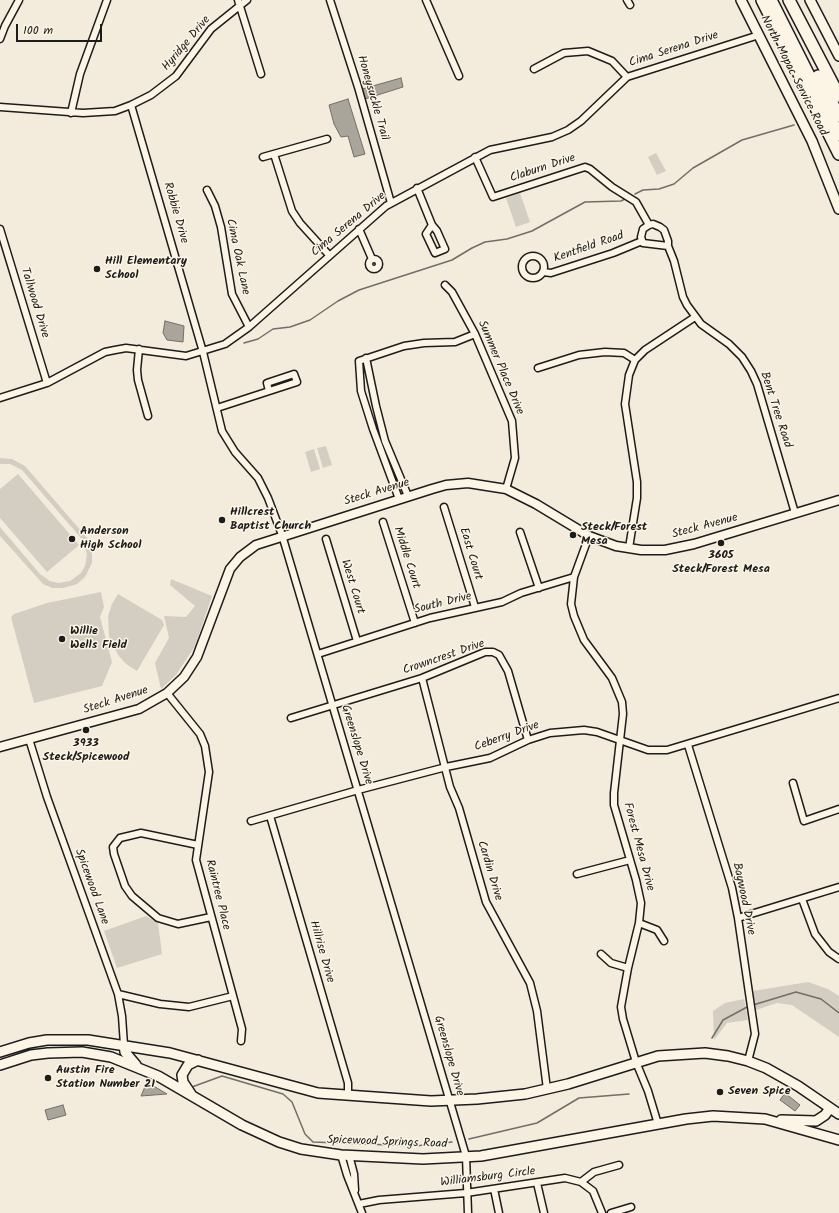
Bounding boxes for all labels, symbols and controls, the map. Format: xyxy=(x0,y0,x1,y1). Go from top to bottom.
street label: North Mopac Service Road xyxy=(756,13,830,139)
street label: Hyridge Drive xyxy=(160,14,214,74)
scale bar xyxy=(18,16,104,42)
text: 100 m xyxy=(23,21,53,40)
street label: Cima Serena Drive xyxy=(628,29,720,71)
street label: Honeysuckle Trail xyxy=(353,54,391,142)
street label: Claburn Drive xyxy=(508,152,578,186)
street label: Robbie Drive xyxy=(159,181,191,245)
street label: Cima Serena Drive xyxy=(309,190,389,260)
street label: Cima Oak Lane xyxy=(222,218,252,296)
street label: Kentfield Road xyxy=(552,229,626,267)
place label: Hill Elementary School xyxy=(105,255,187,283)
marker: Hill Elementary School xyxy=(92,264,102,274)
street label: Tallwood Drive xyxy=(16,266,52,340)
street label: Summer Place Drive xyxy=(474,319,526,417)
street label: Bent Tree Road xyxy=(756,370,794,450)
street label: Steck Avenue xyxy=(343,476,411,510)
place label: Hillcrest Baptist Church xyxy=(230,506,311,534)
street label: Steck Avenue xyxy=(671,511,739,543)
marker: Hillcrest Baptist Church xyxy=(217,515,227,525)
place label: Steck/Forest Mesa xyxy=(581,521,647,549)
place label: Anderson High School xyxy=(80,525,141,553)
street label: Middle Court xyxy=(389,525,423,591)
street label: East Court xyxy=(455,526,485,582)
marker: Steck/Forest Mesa xyxy=(568,530,578,540)
marker: Anderson High School xyxy=(67,534,77,544)
marker: 3605 Steck/Forest Mesa xyxy=(716,538,726,548)
place label: 3605 Steck/Forest Mesa xyxy=(672,549,770,577)
street label: West Court xyxy=(337,558,367,616)
street label: South Drive xyxy=(413,590,473,618)
place label: Willie Wells Field xyxy=(70,625,127,653)
marker: Willie Wells Field xyxy=(57,634,67,644)
street label: Crowncrest Drive xyxy=(401,637,487,679)
street label: Steck Avenue xyxy=(82,684,150,718)
street label: Greenslope Drive xyxy=(337,703,375,787)
street label: Ceberry Drive xyxy=(473,719,541,755)
marker: 3933 Steck/Spicewood xyxy=(81,725,91,735)
place label: 3933 Steck/Spicewood xyxy=(43,737,129,765)
street label: Forest Mesa Drive xyxy=(619,801,657,893)
street label: Cardin Drive xyxy=(473,839,505,903)
street label: Spicewood Lane xyxy=(71,847,111,927)
street label: Raintree Place xyxy=(201,858,233,932)
street label: Baywood Drive xyxy=(728,861,758,937)
street label: Hillrise Drive xyxy=(305,919,337,985)
street label: Greenslope Drive xyxy=(430,1014,466,1098)
place label: Austin Fire Station Number 21 xyxy=(56,1064,155,1092)
marker: Austin Fire Station Number 21 xyxy=(43,1073,53,1083)
place label: Seven Spice xyxy=(728,1085,791,1099)
marker: Seven Spice xyxy=(715,1087,725,1097)
street label: Spicewood Springs Road xyxy=(327,1134,447,1152)
street label: Williamsburg Circle xyxy=(440,1165,536,1191)

